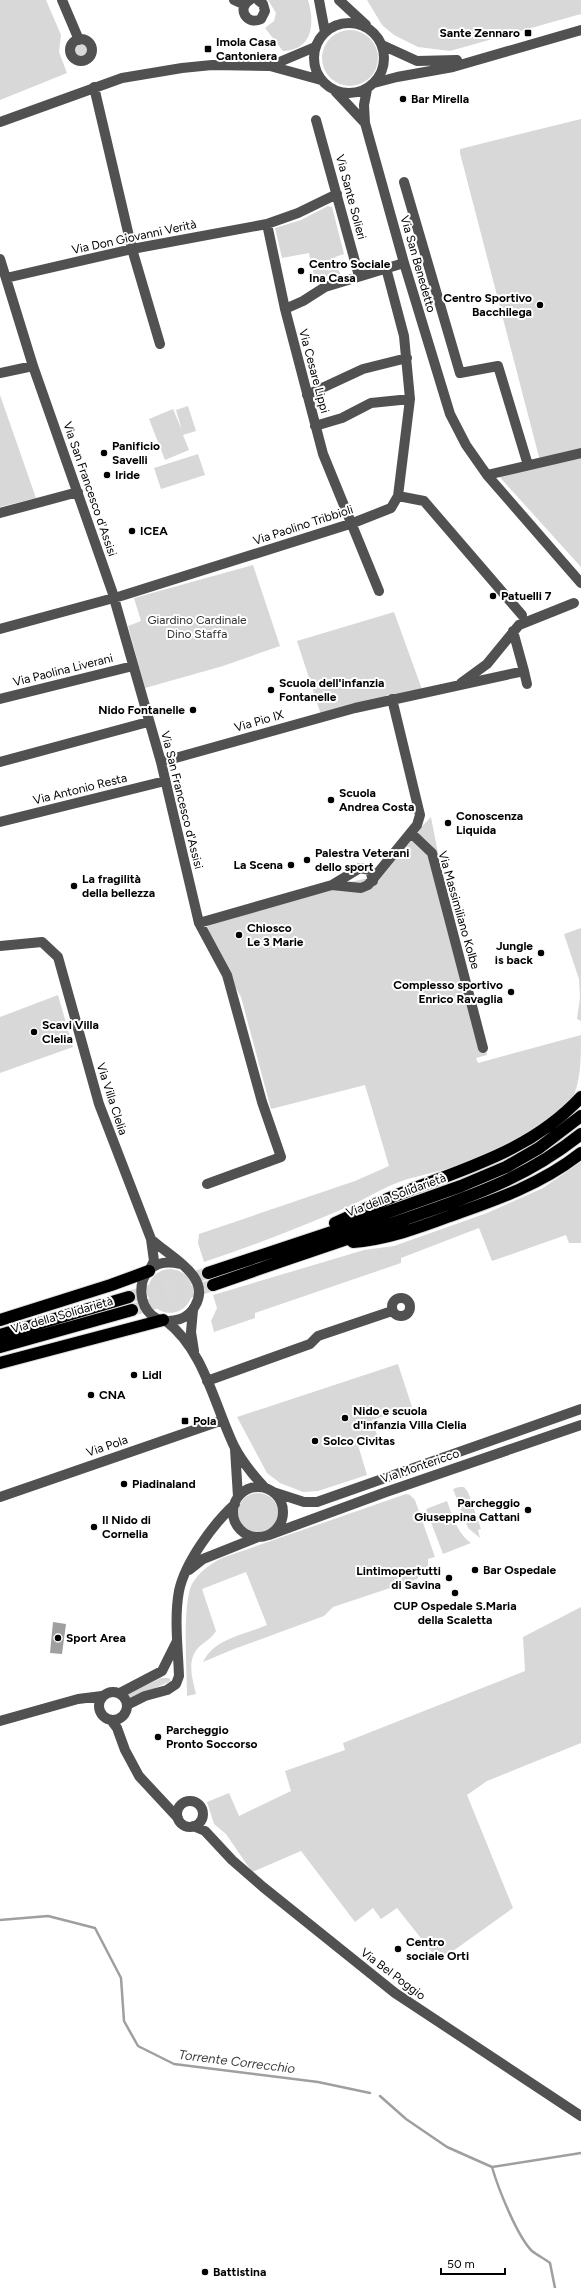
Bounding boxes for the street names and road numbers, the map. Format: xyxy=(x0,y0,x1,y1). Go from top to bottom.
street label: Via Sante Solieri xyxy=(333,153,369,241)
street label: Via San Benedetto xyxy=(397,214,439,314)
street label: Via Don Giovanni Verità xyxy=(70,217,198,257)
street label: Via Cesare Lippi xyxy=(296,327,332,415)
street label: Via San Francesco d'Assisi xyxy=(60,420,120,558)
street label: Via Paolino Tribbioli xyxy=(251,502,355,548)
street label: Via Paolina Liverani xyxy=(12,651,114,689)
street label: Via Pio IX xyxy=(233,707,286,735)
street label: Via San Francesco d'Assisi xyxy=(158,730,206,870)
street label: Via Antonio Resta xyxy=(32,771,128,807)
street label: Via Massimiliano Kolbe xyxy=(435,849,483,971)
street label: Via Villa Clelia xyxy=(94,1061,130,1137)
street label: Via della Solidarietà xyxy=(344,1170,448,1220)
street label: Via della Solidarietà xyxy=(10,1294,114,1336)
street label: Via Pola xyxy=(85,1432,129,1460)
street label: Via Montericco xyxy=(379,1446,461,1486)
street label: Via Bel Poggio xyxy=(358,1945,428,2003)

